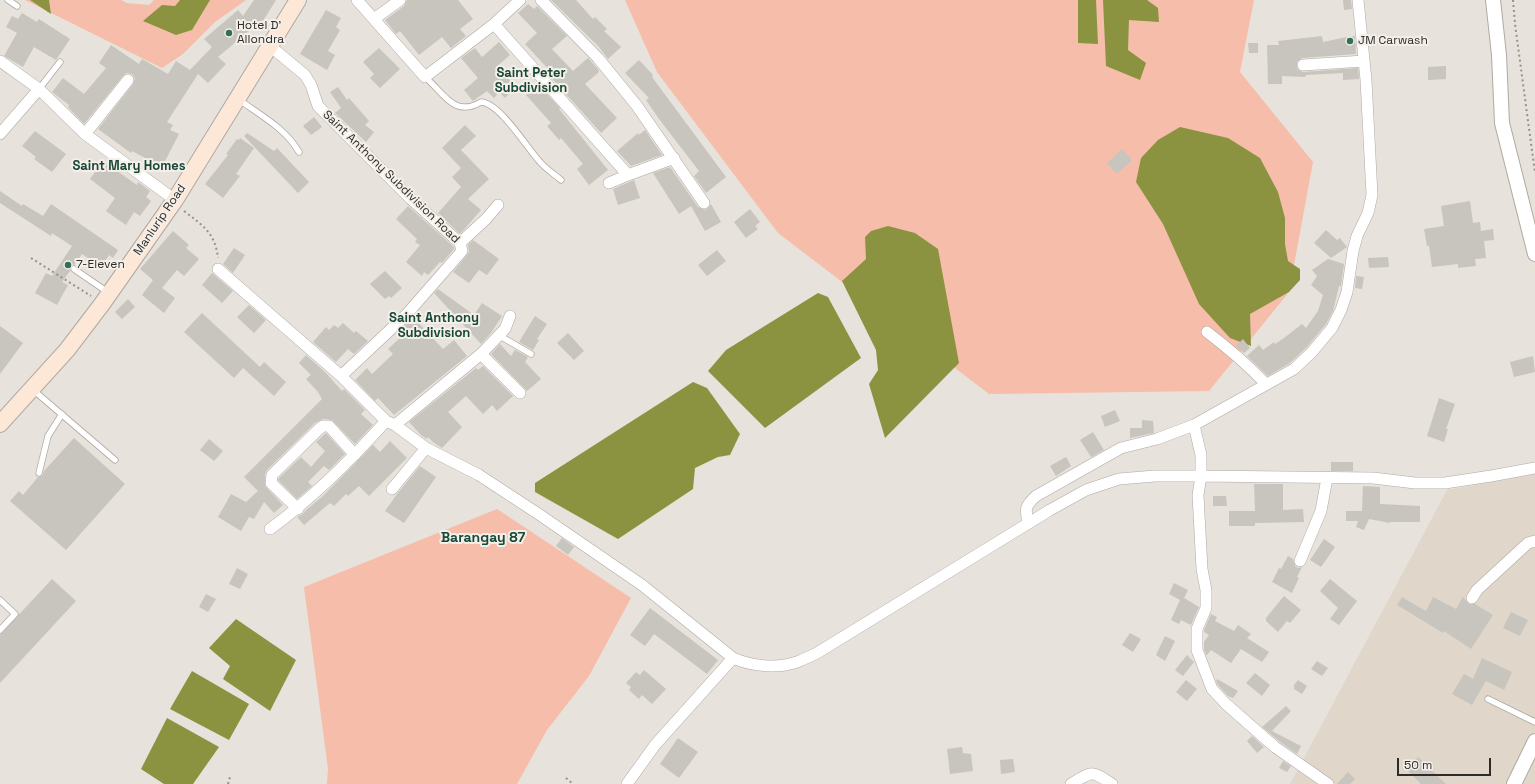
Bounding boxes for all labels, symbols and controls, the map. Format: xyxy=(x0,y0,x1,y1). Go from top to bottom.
place label: Hotel D' Allondra xyxy=(237,19,284,47)
marker: Hotel D' Allondra xyxy=(224,28,234,38)
place label: JM Carwash xyxy=(1358,34,1428,48)
marker: JM Carwash xyxy=(1345,36,1355,46)
district label: Saint Peter Subdivision xyxy=(495,65,567,96)
street label: Saint Anthony Subdivision Road xyxy=(320,108,462,246)
district label: Saint Mary Homes xyxy=(72,158,186,174)
street label: Manlurip Road xyxy=(131,182,189,258)
place label: 7-Eleven xyxy=(76,258,125,272)
marker: 7-Eleven xyxy=(63,260,73,270)
district label: Saint Anthony Subdivision xyxy=(389,310,479,341)
district label: Barangay 87 xyxy=(441,530,525,546)
scale bar xyxy=(1399,750,1493,776)
text: 50 m xyxy=(1404,757,1432,773)

